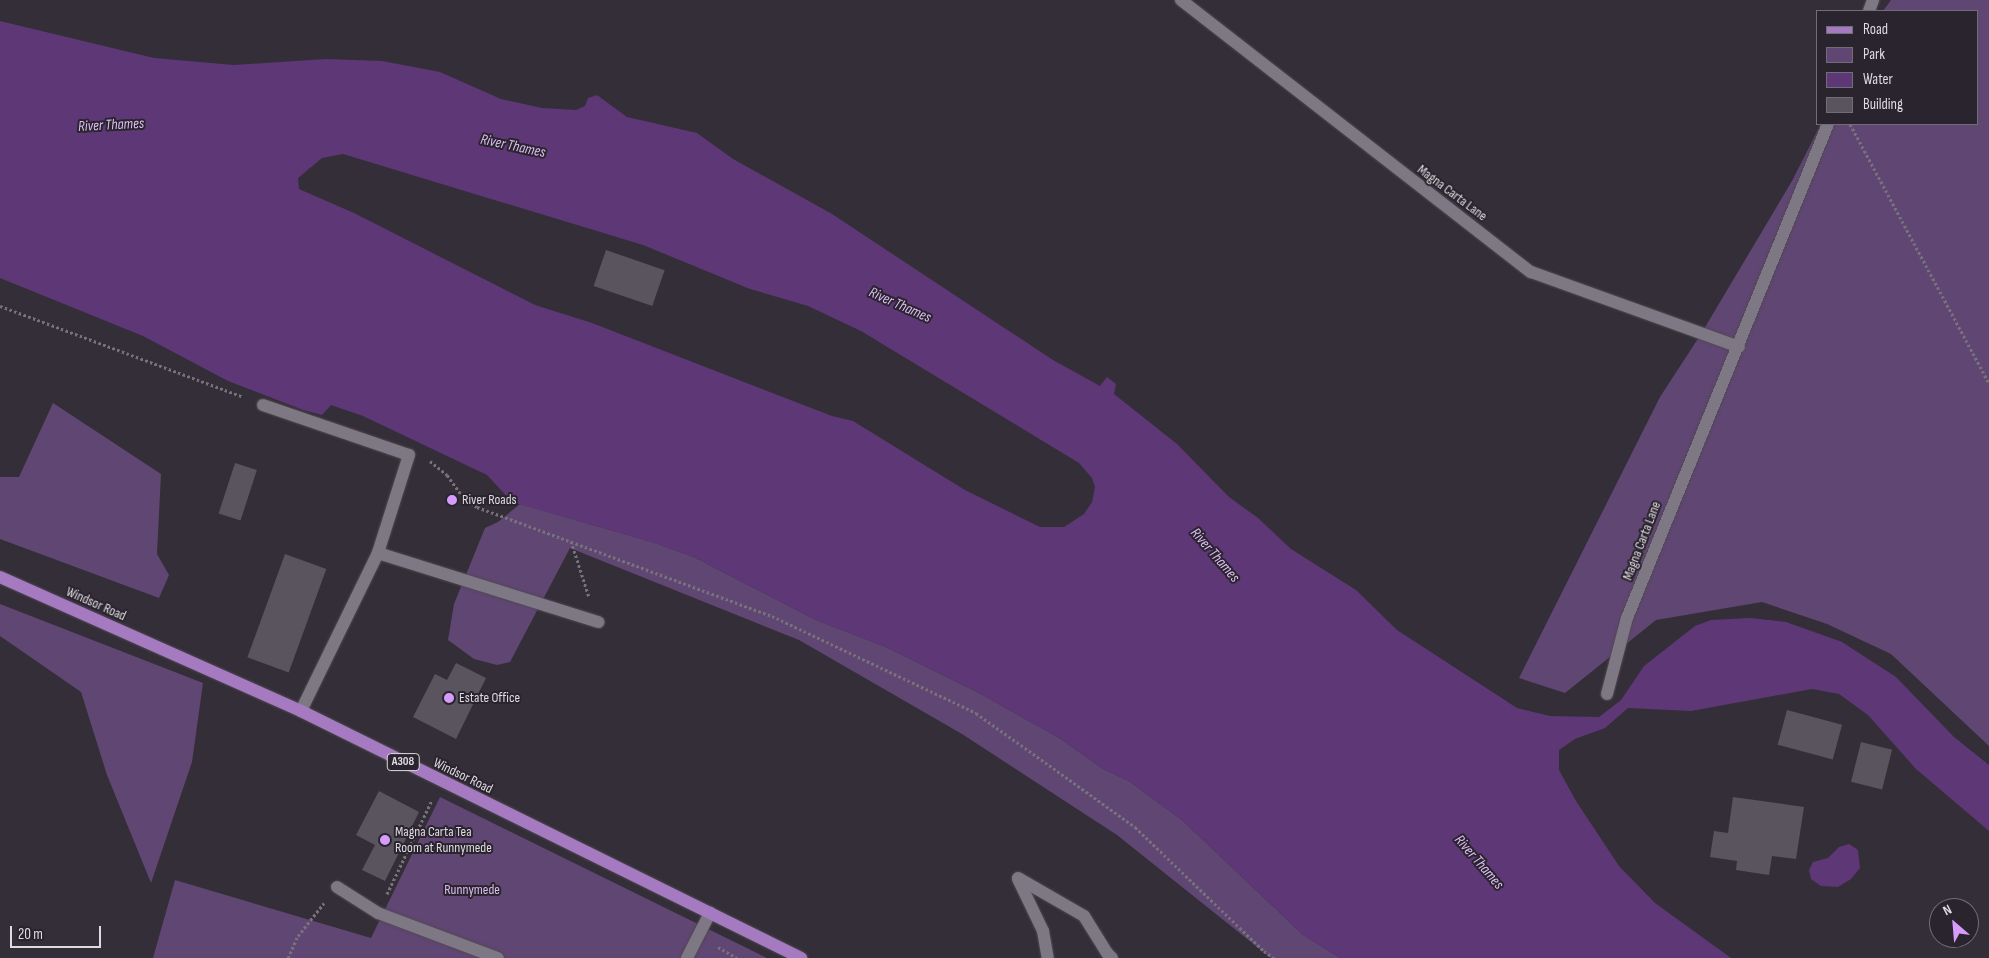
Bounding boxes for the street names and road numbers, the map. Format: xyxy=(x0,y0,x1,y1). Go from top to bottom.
street label: Magna Carta Lane xyxy=(1414,161,1490,225)
street label: Magna Carta Lane xyxy=(1619,499,1665,583)
street label: Windsor Road xyxy=(63,583,129,625)
road number: A308 xyxy=(387,752,419,772)
street label: Windsor Road xyxy=(431,754,495,798)

